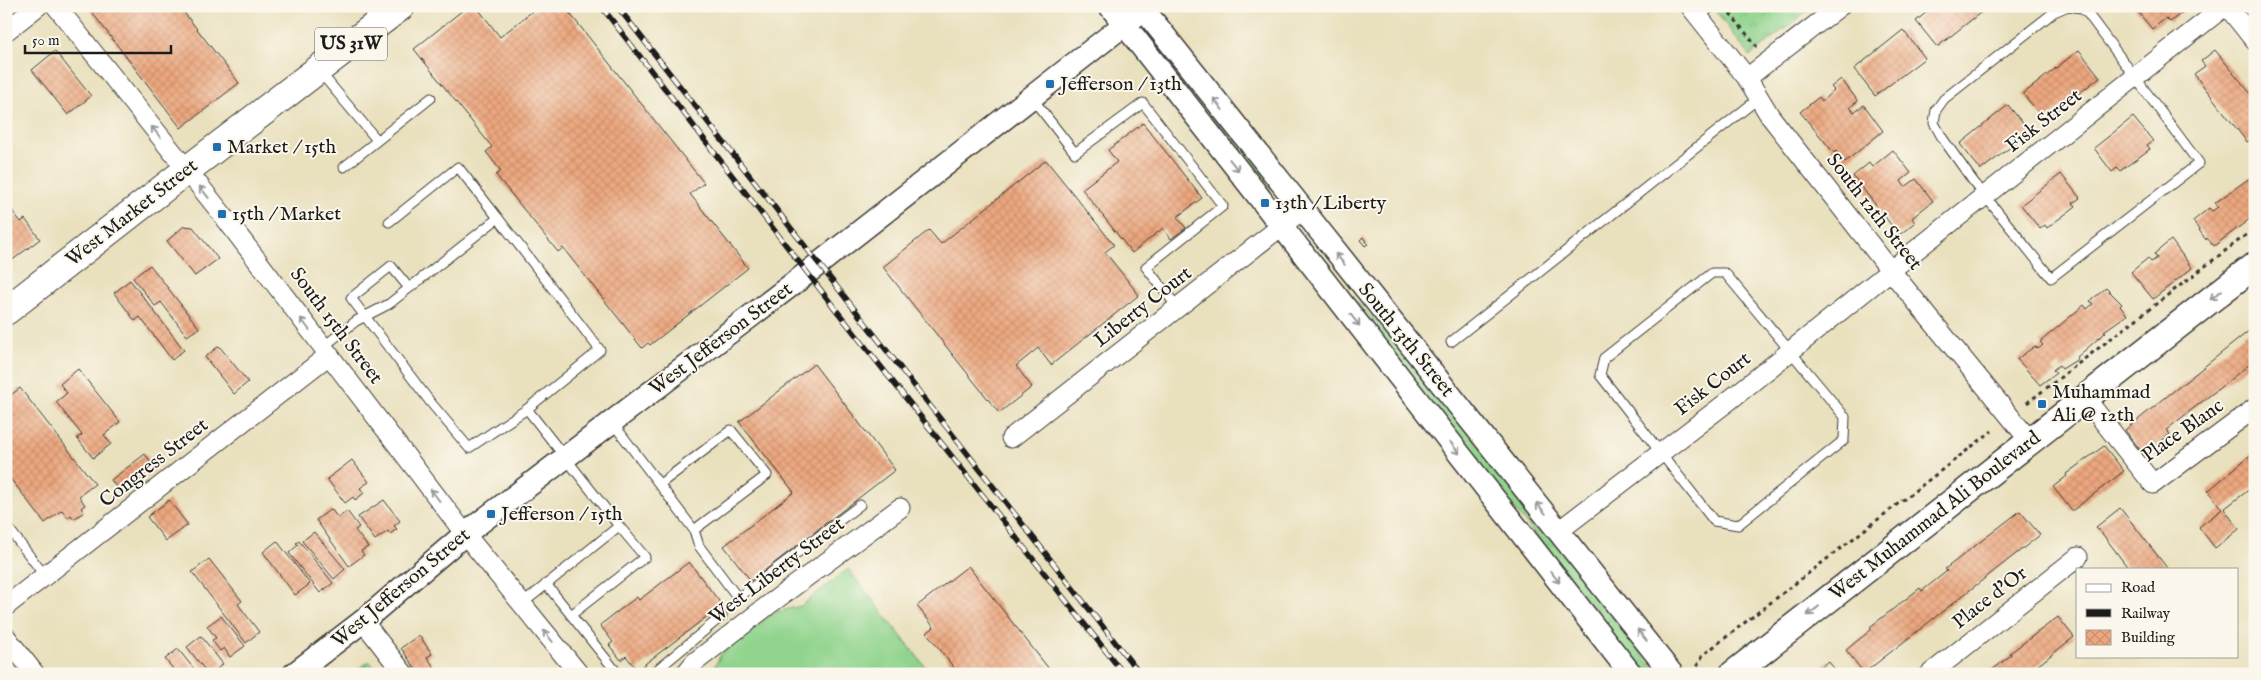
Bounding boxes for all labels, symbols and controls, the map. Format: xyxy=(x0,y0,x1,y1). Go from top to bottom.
scale bar xyxy=(25,22,171,54)
road number: US 31W xyxy=(315,28,387,61)
text: 50 m xyxy=(32,31,60,50)
place label: Jefferson / 13th xyxy=(1058,72,1182,97)
marker: Jefferson / 13th xyxy=(1044,78,1056,90)
street label: Fisk Street xyxy=(2001,83,2087,159)
one-way arrow xyxy=(1213,98,1224,111)
one-way arrow xyxy=(151,125,162,138)
place label: Market / 15th xyxy=(227,135,336,160)
marker: Market / 15th xyxy=(211,141,223,153)
street label: South 12th Street xyxy=(1821,149,1928,276)
street label: West Market Street xyxy=(61,154,203,272)
one-way arrow xyxy=(1229,158,1240,171)
one-way arrow xyxy=(199,186,210,199)
place label: 13th / Liberty xyxy=(1275,191,1387,216)
marker: 13th / Liberty xyxy=(1259,197,1271,209)
place label: 15th / Market xyxy=(232,202,341,227)
marker: 15th / Market xyxy=(216,208,228,220)
one-way arrow xyxy=(1335,252,1346,265)
street label: Liberty Court xyxy=(1089,261,1197,353)
street label: South 15th Street xyxy=(284,263,388,389)
street label: West Jefferson Street xyxy=(644,277,798,401)
street label: South 13th Street xyxy=(1352,278,1460,402)
one-way arrow xyxy=(2210,290,2223,301)
one-way arrow xyxy=(1350,313,1361,326)
one-way arrow xyxy=(300,318,311,331)
street label: Fisk Court xyxy=(1670,346,1756,421)
place label: Muhammad Ali @ 12th xyxy=(2051,380,2151,428)
street label: Place Blanc xyxy=(2137,394,2229,468)
marker: Muhammad Ali @ 12th xyxy=(2036,398,2048,410)
street label: Congress Street xyxy=(95,413,213,513)
street label: West Muhammad Ali Boulevard xyxy=(1824,425,2046,606)
one-way arrow xyxy=(1449,442,1460,455)
one-way arrow xyxy=(430,489,441,502)
one-way arrow xyxy=(1536,501,1547,514)
place label: Jefferson / 15th xyxy=(499,502,623,527)
marker: Jefferson / 15th xyxy=(485,508,497,520)
street label: West Liberty Street xyxy=(704,512,850,630)
street label: West Jefferson Street xyxy=(327,523,475,653)
street label: Place d'Or xyxy=(1948,561,2033,635)
legend xyxy=(2076,568,2238,658)
one-way arrow xyxy=(1549,570,1560,583)
text: Road xyxy=(2121,578,2156,597)
text: Railway xyxy=(2121,604,2171,623)
one-way arrow xyxy=(1807,606,1820,617)
text: Building xyxy=(2121,628,2176,647)
one-way arrow xyxy=(1636,629,1647,642)
one-way arrow xyxy=(543,630,554,643)

